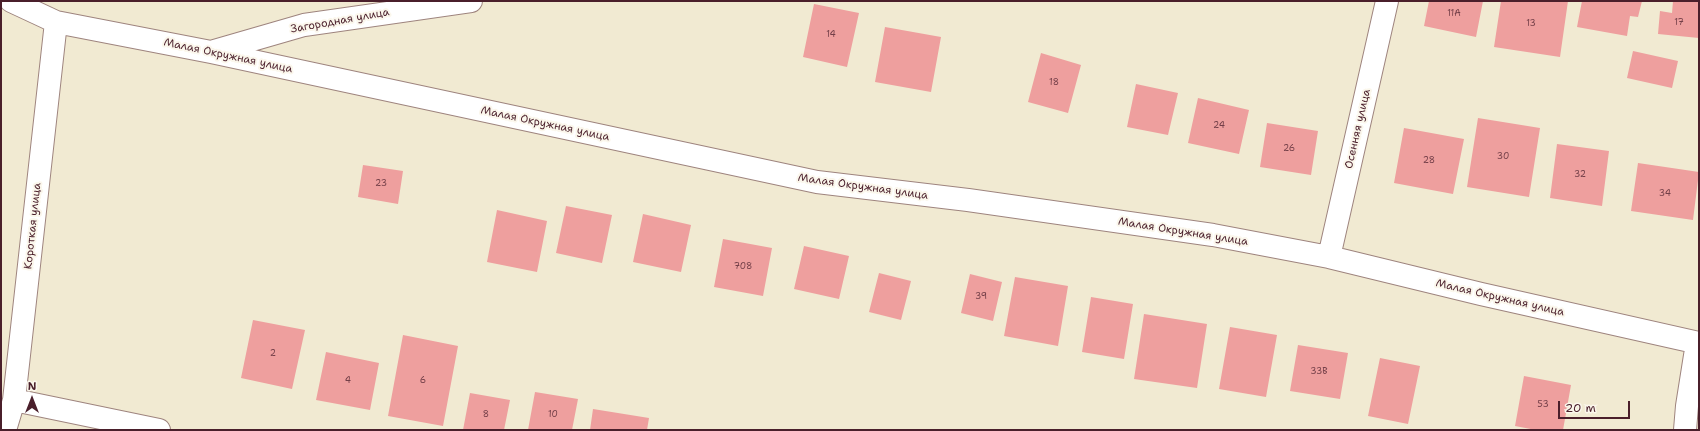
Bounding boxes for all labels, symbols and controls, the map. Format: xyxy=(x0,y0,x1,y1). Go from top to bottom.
street label: Загородная улица xyxy=(290,6,390,36)
house number: 11А xyxy=(1447,9,1461,19)
house number: 17 xyxy=(1674,18,1684,28)
house number: 13 xyxy=(1526,19,1536,29)
house number: 14 xyxy=(826,30,836,40)
street label: Малая Окружная улица xyxy=(162,36,294,76)
house number: 18 xyxy=(1049,78,1059,88)
street label: Осенняя улица xyxy=(1342,88,1374,170)
street label: Малая Окружная улица xyxy=(479,104,611,144)
house number: 24 xyxy=(1213,121,1225,131)
house number: 26 xyxy=(1283,144,1295,154)
house number: 30 xyxy=(1497,152,1509,162)
house number: 28 xyxy=(1423,156,1435,166)
house number: 32 xyxy=(1574,170,1586,180)
street label: Малая Окружная улица xyxy=(797,171,929,203)
house number: 23 xyxy=(375,179,387,189)
street label: Короткая улица xyxy=(22,182,44,270)
house number: 34 xyxy=(1659,189,1671,199)
street label: Малая Окружная улица xyxy=(1117,215,1249,249)
house number: 708 xyxy=(734,262,752,272)
street label: Малая Окружная улица xyxy=(1435,277,1565,319)
house number: 39 xyxy=(975,292,987,302)
house number: 2 xyxy=(270,349,276,359)
house number: 33В xyxy=(1310,367,1328,377)
house number: 4 xyxy=(345,376,351,386)
house number: 6 xyxy=(420,376,426,386)
north arrow xyxy=(12,379,52,419)
text: N xyxy=(28,379,36,394)
scale bar xyxy=(1560,393,1632,419)
house number: 53 xyxy=(1537,400,1549,410)
text: 20 m xyxy=(1565,400,1596,416)
house number: 8 xyxy=(483,410,489,420)
house number: 10 xyxy=(548,410,558,420)

